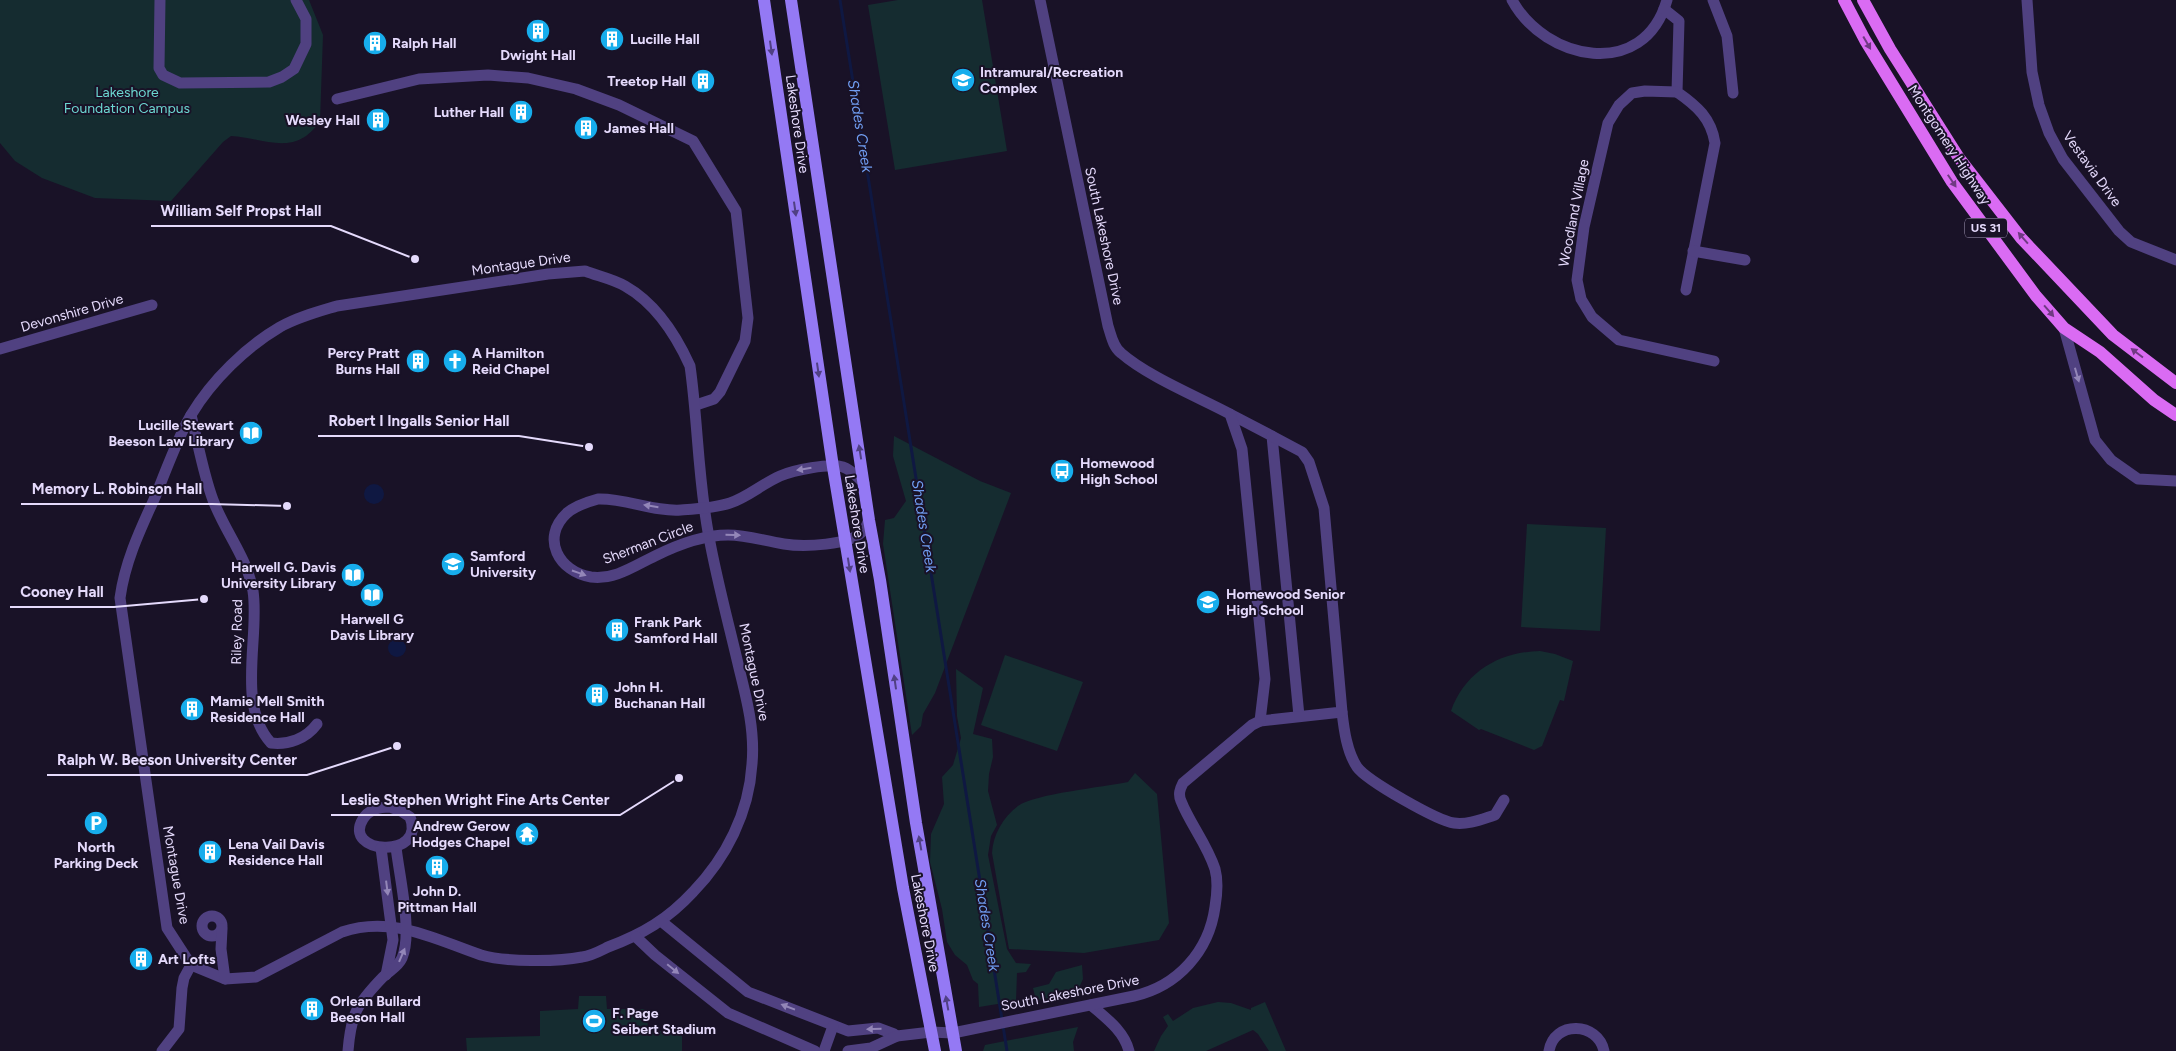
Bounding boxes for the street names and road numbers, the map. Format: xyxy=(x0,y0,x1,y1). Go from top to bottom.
street label: Lakeshore Drive xyxy=(782,74,812,175)
street label: Montgomery Highway xyxy=(1904,82,1994,209)
street label: Vestavia Drive xyxy=(2059,128,2125,210)
street label: Woodland Village xyxy=(1555,157,1593,268)
street label: South Lakeshore Drive xyxy=(1081,166,1127,307)
road number: US 31 xyxy=(1965,218,2007,238)
street label: Montague Drive xyxy=(470,249,572,279)
street label: Devonshire Drive xyxy=(19,290,126,336)
street label: Lakeshore Drive xyxy=(841,474,873,575)
street label: Sherman Circle xyxy=(600,518,696,568)
street label: Riley Road xyxy=(228,599,246,665)
street label: Montague Drive xyxy=(735,621,773,723)
street label: Montague Drive xyxy=(159,824,193,926)
street label: Lakeshore Drive xyxy=(907,873,943,974)
street label: South Lakeshore Drive xyxy=(999,971,1141,1015)

